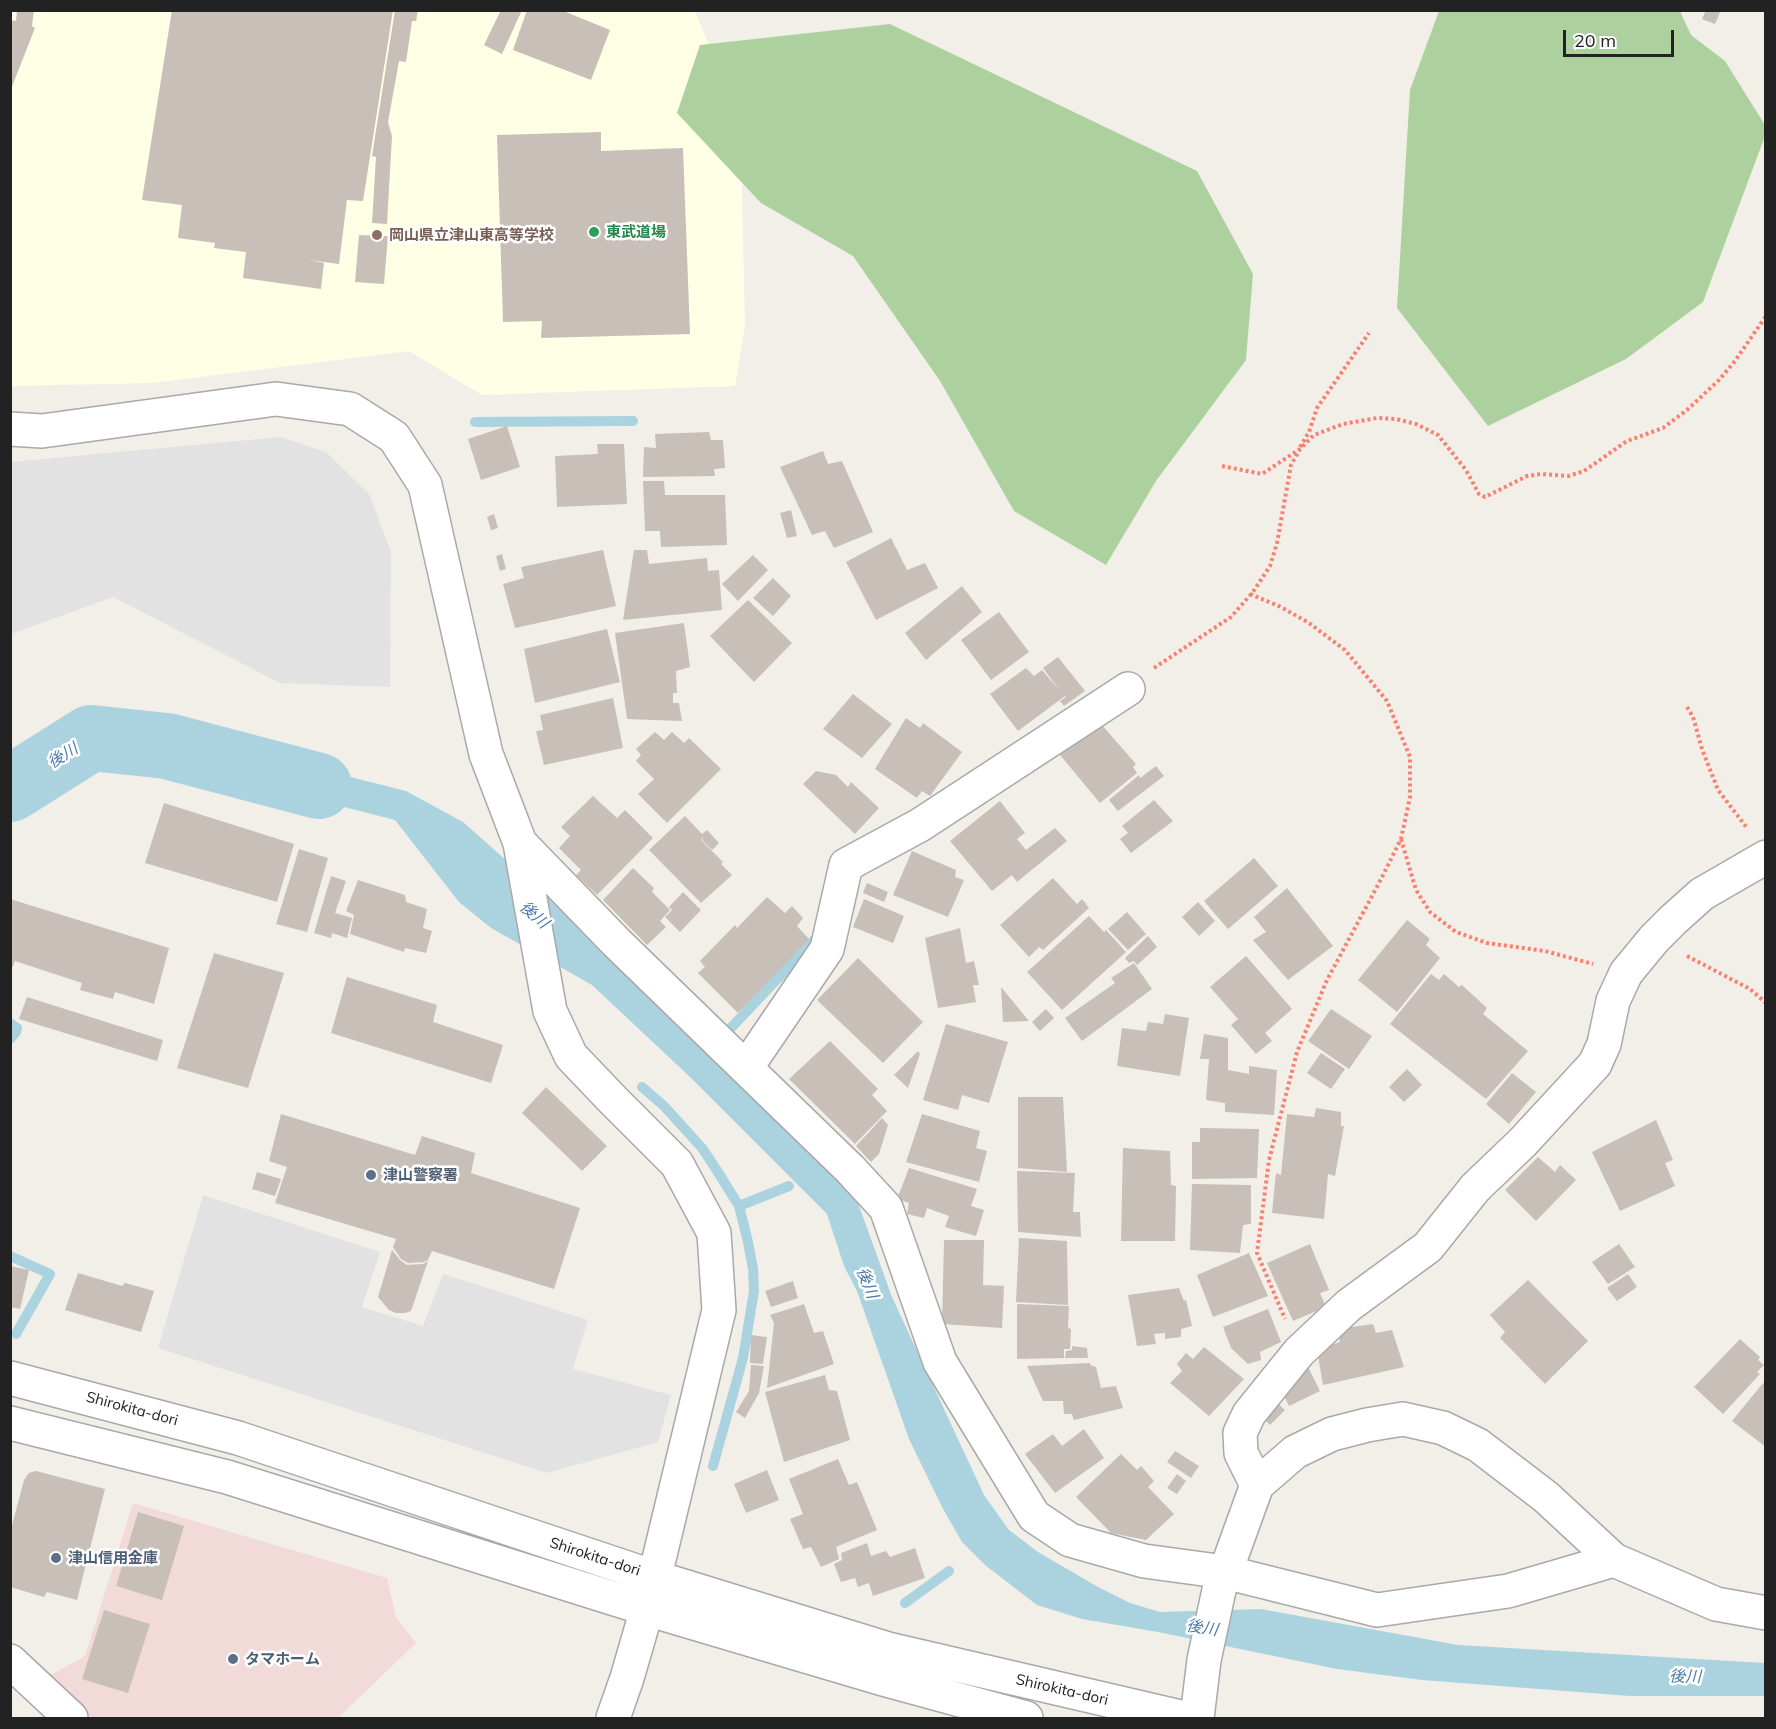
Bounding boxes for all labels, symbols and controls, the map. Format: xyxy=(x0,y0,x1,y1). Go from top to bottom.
scale bar xyxy=(1566,18,1677,56)
text: 20 m xyxy=(1574,29,1616,52)
place label: 東武道場 xyxy=(606,223,666,241)
marker: 東武道場 xyxy=(587,225,601,239)
place label: 岡山県立津山東高等学校 xyxy=(389,226,554,244)
marker: 岡山県立津山東高等学校 xyxy=(370,228,384,242)
water label: 後川 xyxy=(44,739,82,773)
water label: 後川 xyxy=(516,897,552,933)
place label: 津山警察署 xyxy=(383,1166,458,1184)
marker: 津山警察署 xyxy=(364,1168,378,1182)
water label: 後川 xyxy=(852,1265,882,1301)
street label: Shirokita-dori xyxy=(84,1388,180,1430)
street label: Shirokita-dori xyxy=(547,1534,643,1580)
place label: 津山信用金庫 xyxy=(68,1549,158,1567)
marker: 津山信用金庫 xyxy=(49,1551,63,1565)
water label: 後川 xyxy=(1185,1616,1219,1640)
place label: タマホーム xyxy=(245,1650,320,1668)
marker: タマホーム xyxy=(226,1652,240,1666)
water label: 後川 xyxy=(1669,1667,1701,1687)
street label: Shirokita-dori xyxy=(1014,1671,1110,1709)

